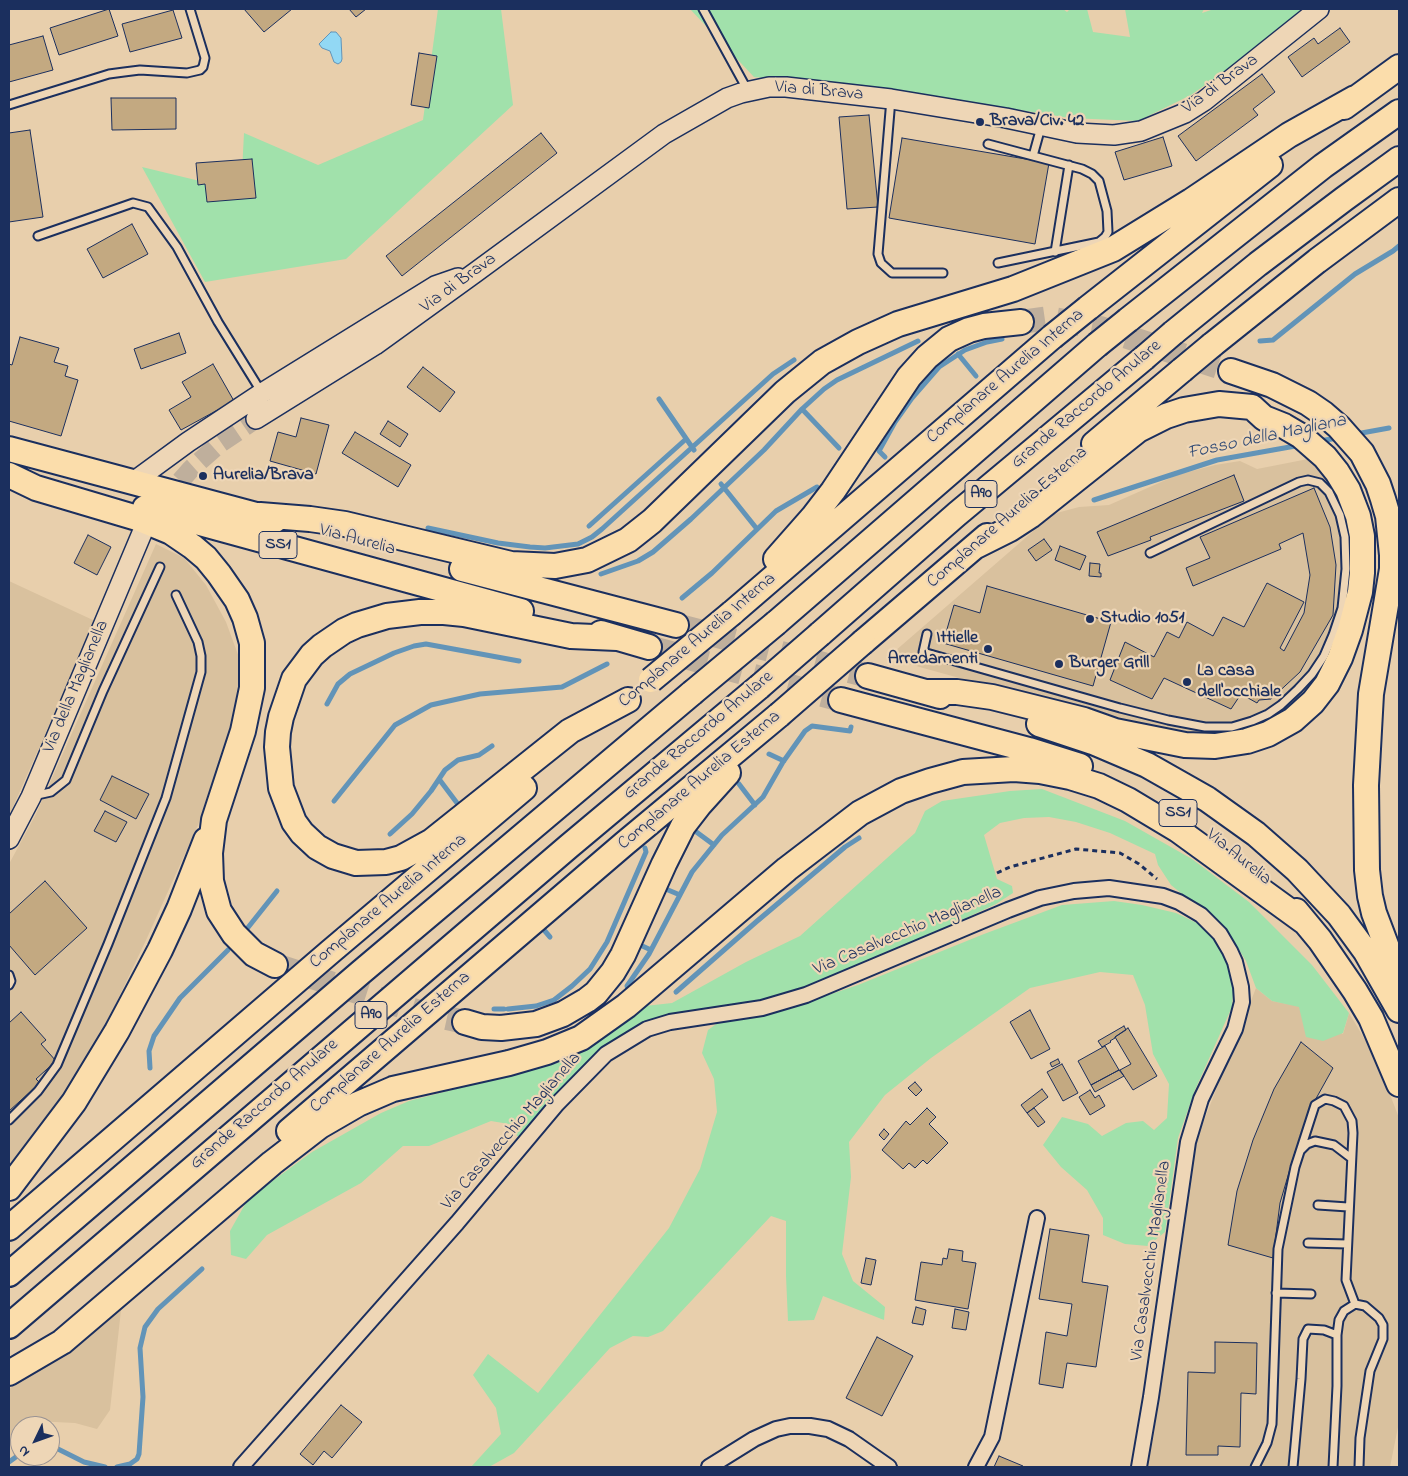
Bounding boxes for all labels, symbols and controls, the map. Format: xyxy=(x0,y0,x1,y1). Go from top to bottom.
street label: Via di Brava xyxy=(1179,50,1263,120)
street label: Via di Brava xyxy=(774,77,864,107)
place label: Brava/Civ. 42 xyxy=(990,111,1084,133)
marker: Brava/Civ. 42 xyxy=(974,116,986,128)
street label: Via di Brava xyxy=(417,249,501,319)
street label: Complanare Aurelia Interna xyxy=(923,305,1089,449)
street label: Grande Raccordo Anulare xyxy=(1008,336,1166,474)
water label: Fosso della Magliana xyxy=(1186,410,1348,466)
street label: Complanare Aurelia Esterna xyxy=(923,442,1093,594)
place label: Aurelia/Brava xyxy=(213,465,314,487)
marker: Aurelia/Brava xyxy=(197,470,209,482)
road number: A90 xyxy=(965,480,997,508)
street label: Via Aurelia xyxy=(317,521,397,561)
road number: SS1 xyxy=(259,532,297,558)
street label: Complanare Aurelia Interna xyxy=(615,569,781,713)
place label: Studio 1051 xyxy=(1100,608,1185,630)
marker: Studio 1051 xyxy=(1084,613,1096,625)
street label: Via della Maglianella xyxy=(39,617,115,757)
place label: Ittielle Arredamenti xyxy=(888,628,978,670)
marker: Ittielle Arredamenti xyxy=(982,643,994,655)
place label: Burger Grill xyxy=(1069,653,1149,675)
marker: Burger Grill xyxy=(1053,658,1065,670)
place label: La casa dell'occhiale xyxy=(1197,661,1281,704)
street label: Grande Raccordo Anulare xyxy=(620,667,778,805)
marker: La casa dell'occhiale xyxy=(1181,676,1193,688)
street label: Complanare Aurelia Esterna xyxy=(614,707,786,855)
road number: SS1 xyxy=(1159,800,1197,826)
street label: Via Aurelia xyxy=(1201,825,1275,891)
street label: Complanare Aurelia Interna xyxy=(306,830,472,974)
street label: Via Casalvecchio Maglianella xyxy=(811,883,1005,981)
street label: Complanare Aurelia Esterna xyxy=(306,967,476,1119)
road number: A90 xyxy=(355,1002,387,1028)
street label: Grande Raccordo Anulare xyxy=(186,1035,344,1175)
street label: Via Casalvecchio Maglianella xyxy=(438,1049,586,1215)
street label: Via Casalvecchio Maglianella xyxy=(1127,1159,1177,1363)
north arrow xyxy=(10,1416,60,1466)
text: N xyxy=(13,1440,35,1461)

